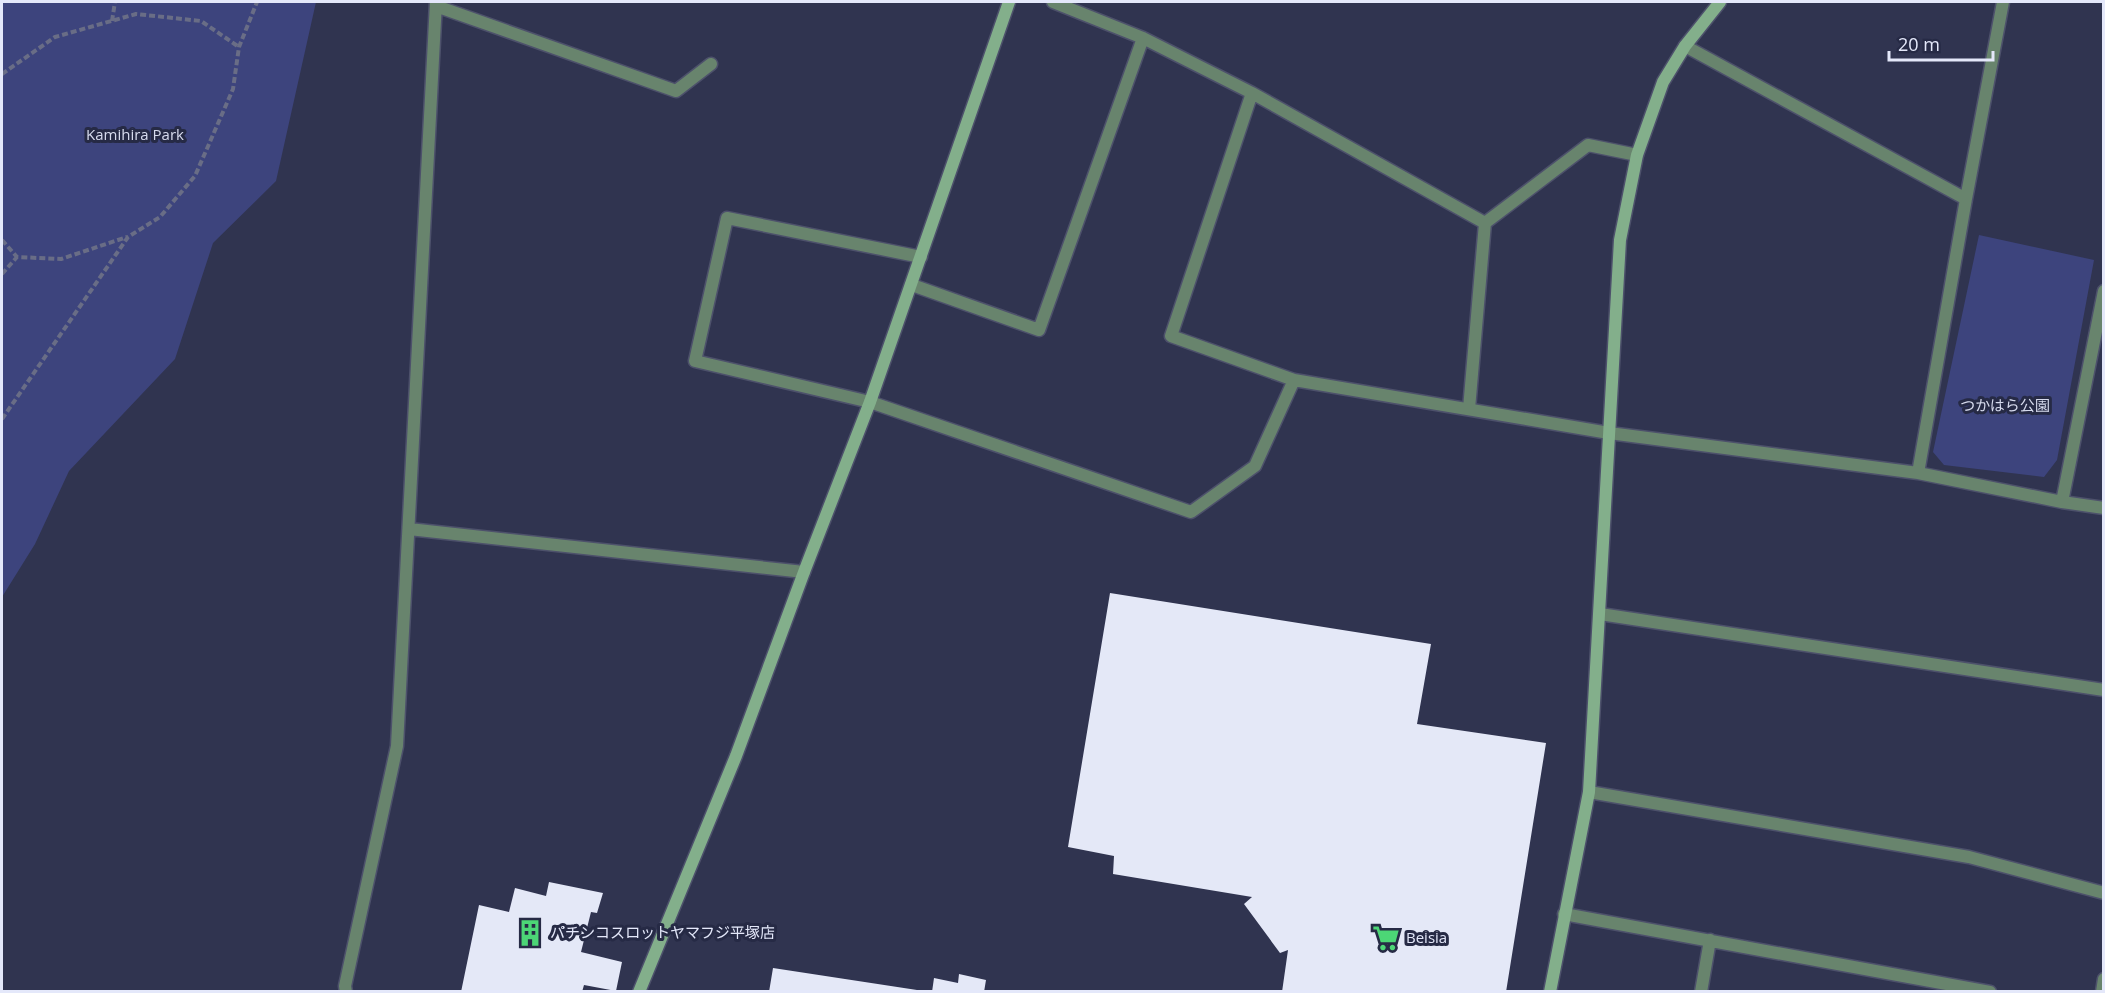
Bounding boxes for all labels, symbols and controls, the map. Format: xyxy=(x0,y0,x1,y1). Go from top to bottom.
scale bar xyxy=(1889,24,1992,62)
text: 20 m xyxy=(1898,32,1940,56)
park label: Kamihira Park xyxy=(86,124,184,144)
park label: つかはら公園 xyxy=(1960,395,2050,415)
building icon: パチンコスロットヤマフジ平塚店 xyxy=(515,918,545,948)
place label: パチンコスロットヤマフジ平塚店 xyxy=(550,922,775,942)
supermarket icon: Beisia xyxy=(1371,923,1401,953)
place label: Beisia xyxy=(1406,927,1447,947)

